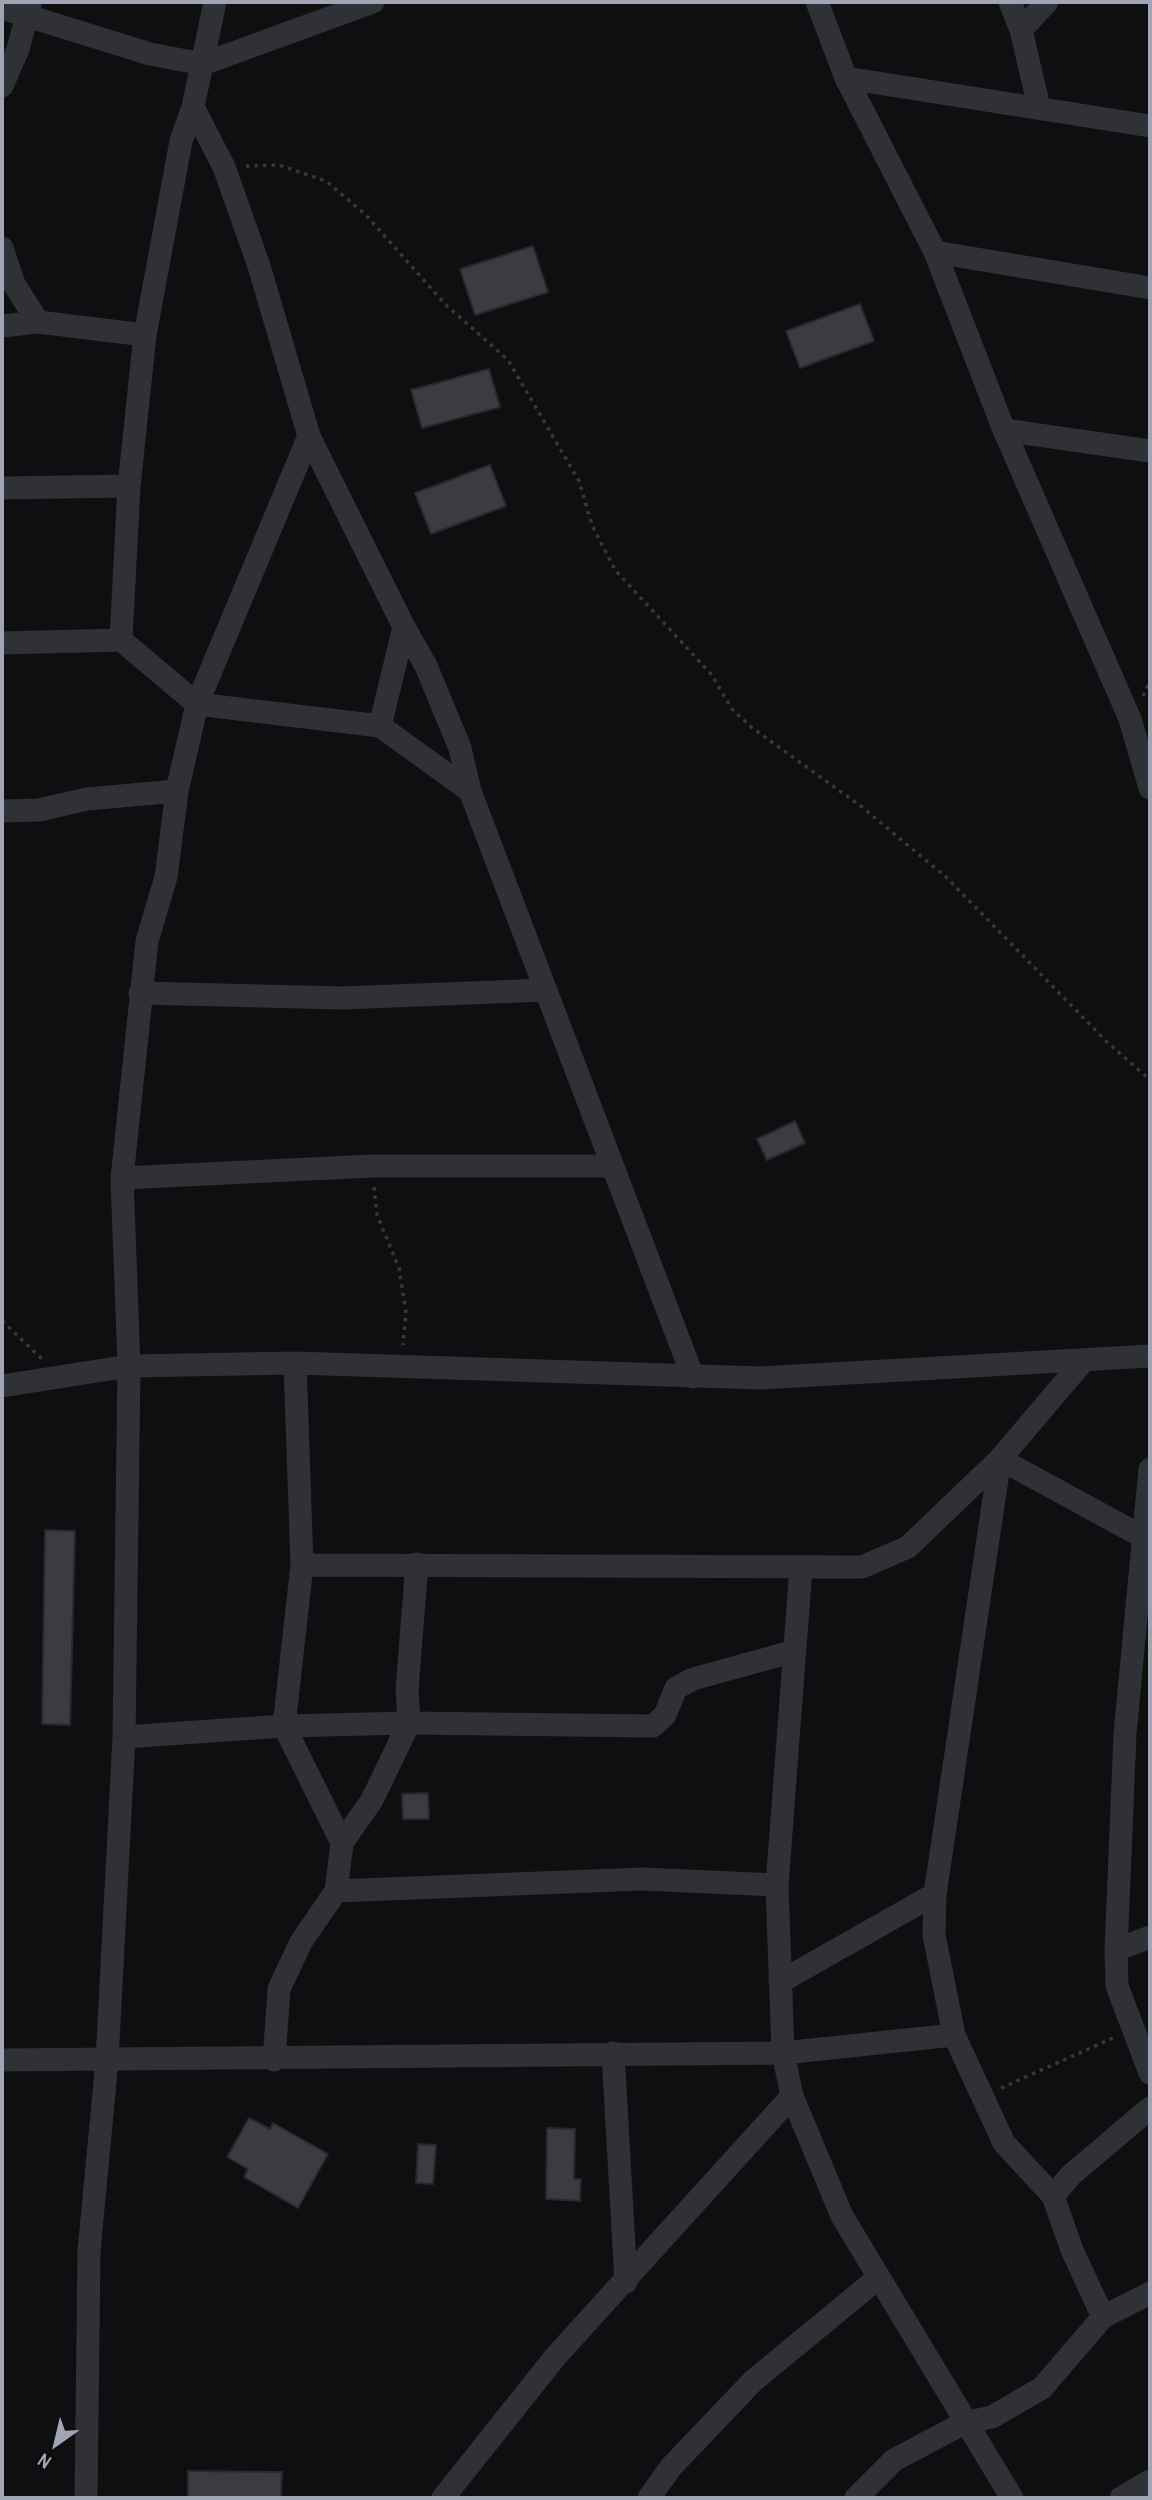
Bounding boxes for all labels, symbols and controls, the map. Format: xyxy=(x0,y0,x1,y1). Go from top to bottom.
north arrow xyxy=(21,2409,91,2479)
text: N xyxy=(32,2447,56,2475)

